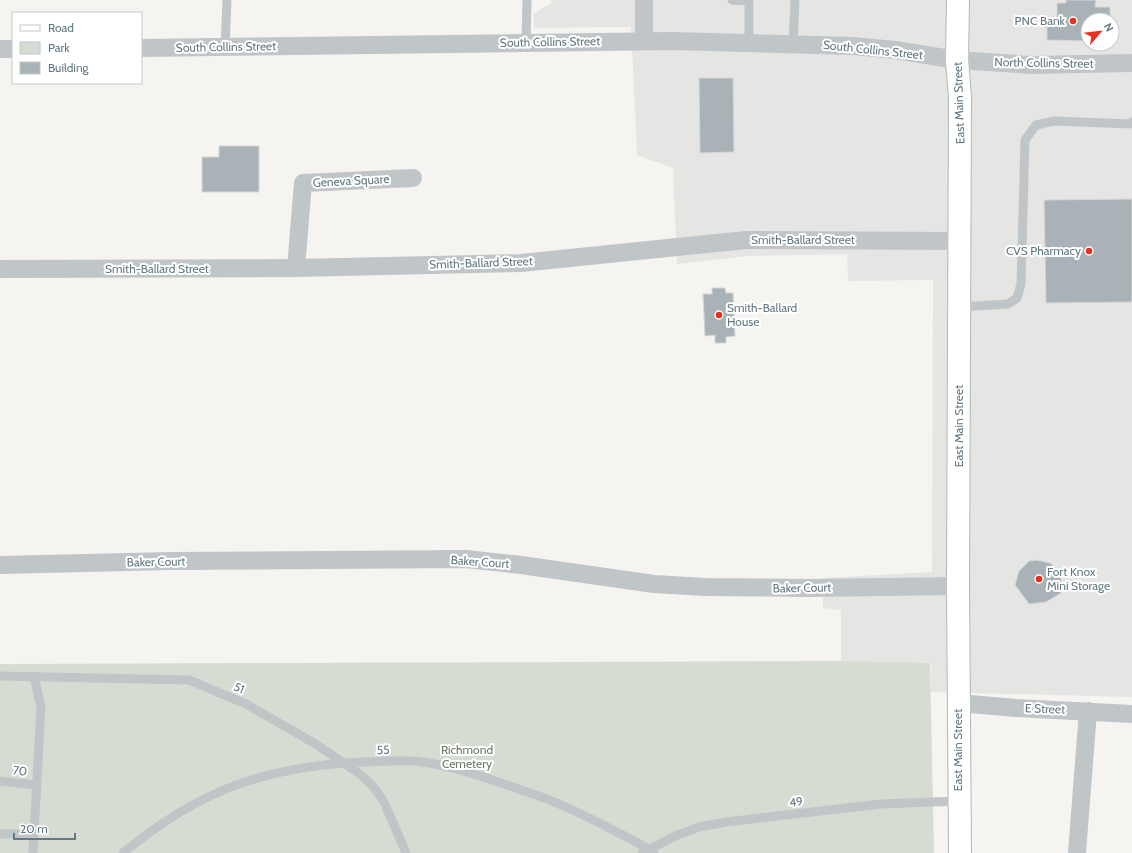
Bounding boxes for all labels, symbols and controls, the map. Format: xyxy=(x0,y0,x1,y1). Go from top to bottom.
legend xyxy=(12,12,142,84)
north arrow xyxy=(1080,12,1120,52)
place label: PNC Bank xyxy=(1015,13,1066,28)
marker: PNC Bank xyxy=(1068,16,1078,26)
text: Road xyxy=(48,20,74,35)
text: N xyxy=(1101,21,1117,34)
street label: South Collins Street xyxy=(500,33,600,50)
street label: South Collins Street xyxy=(822,37,924,62)
street label: South Collins Street xyxy=(176,38,276,55)
text: Park xyxy=(48,40,70,55)
street label: North Collins Street xyxy=(994,54,1094,71)
text: Building xyxy=(48,60,90,75)
street label: East Main Street xyxy=(950,62,967,144)
street label: Geneva Square xyxy=(312,171,390,190)
street label: Smith-Ballard Street xyxy=(751,232,855,247)
place label: CVS Pharmacy xyxy=(1006,243,1081,258)
marker: CVS Pharmacy xyxy=(1084,246,1094,256)
street label: Smith-Ballard Street xyxy=(429,253,533,272)
street label: Smith-Ballard Street xyxy=(105,261,209,276)
place label: Smith-Ballard House xyxy=(727,300,797,329)
marker: Smith-Ballard House xyxy=(714,310,724,320)
street label: East Main Street xyxy=(951,385,966,467)
street label: Baker Court xyxy=(450,552,510,571)
street label: Baker Court xyxy=(127,553,185,570)
place label: Fort Knox Mini Storage xyxy=(1047,564,1110,593)
marker: Fort Knox Mini Storage xyxy=(1034,574,1044,584)
street label: Baker Court xyxy=(773,579,831,596)
street label: 51 xyxy=(231,679,247,696)
street label: E Street xyxy=(1025,700,1065,717)
street label: East Main Street xyxy=(950,709,965,791)
street label: 55 xyxy=(376,742,390,757)
park label: Richmond Cemetery xyxy=(441,742,493,771)
street label: 70 xyxy=(12,762,28,779)
street label: 49 xyxy=(788,793,804,810)
scale bar xyxy=(14,815,75,841)
text: 20 m xyxy=(20,821,48,836)

